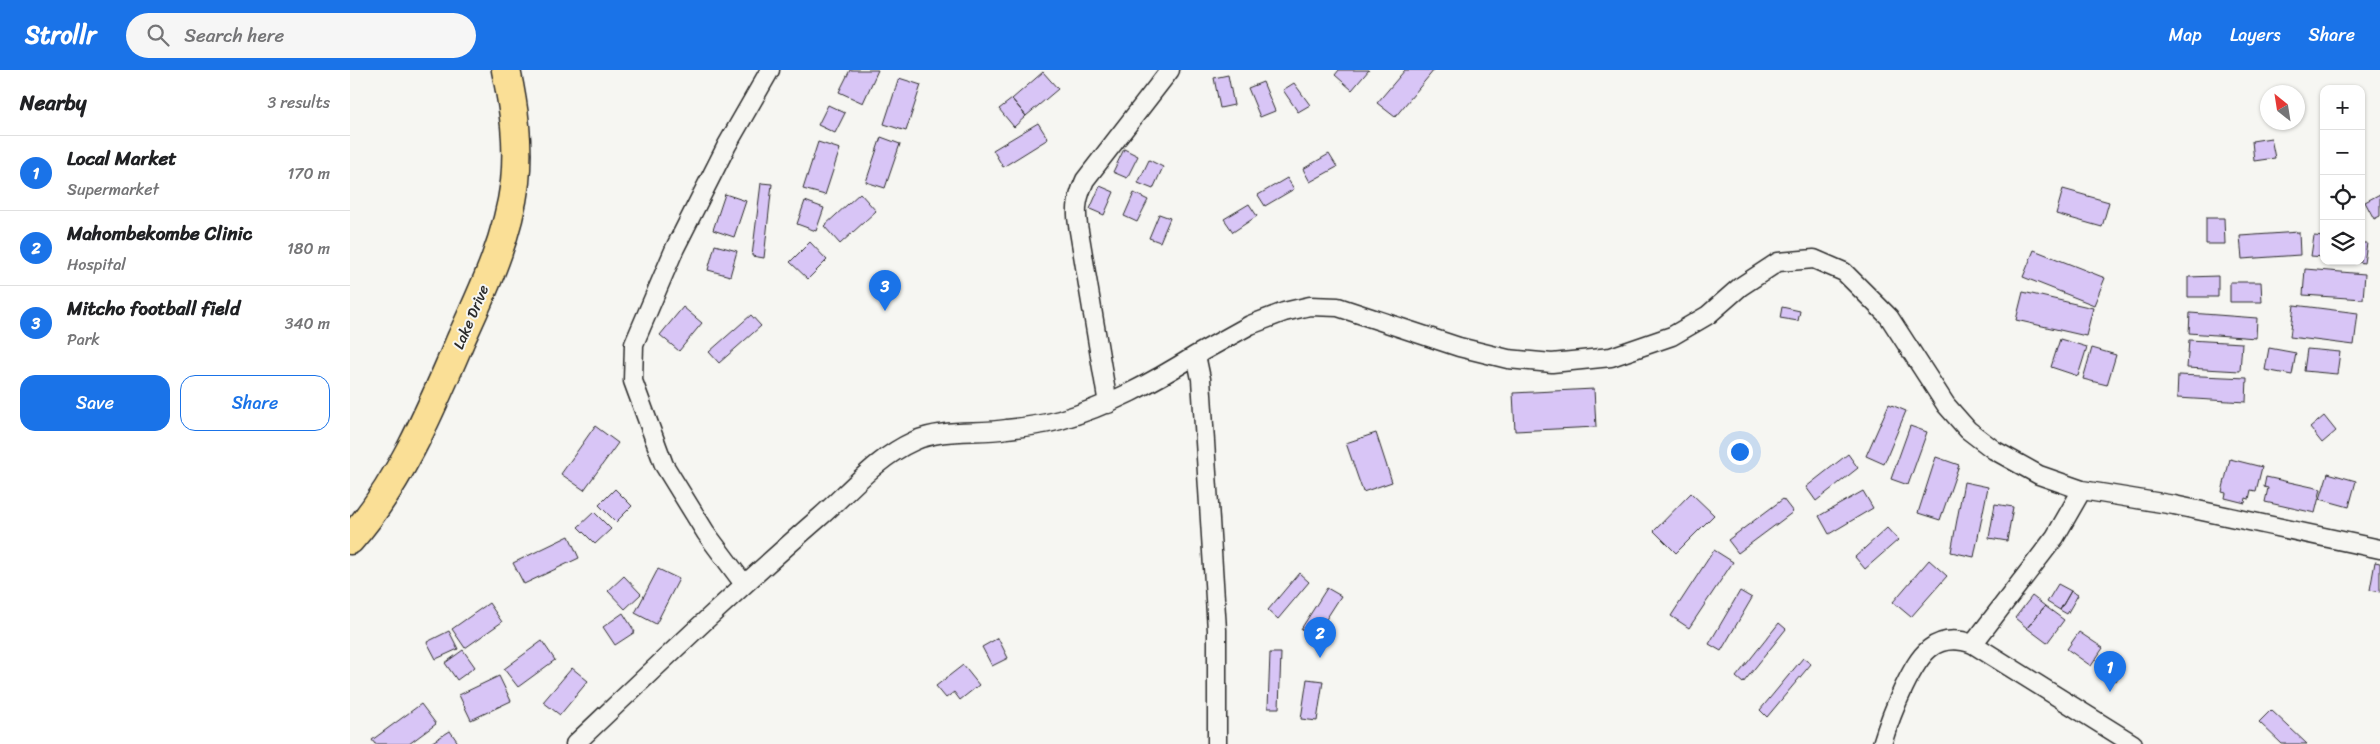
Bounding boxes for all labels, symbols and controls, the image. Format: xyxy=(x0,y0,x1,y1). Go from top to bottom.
search box xyxy=(126,13,476,58)
text: Strollr xyxy=(25,14,96,56)
text: Search here xyxy=(184,19,284,52)
text: Map xyxy=(2169,19,2202,51)
text: Layers xyxy=(2230,19,2281,51)
text: Share xyxy=(2309,19,2355,51)
icon: search xyxy=(144,21,172,49)
text: Nearby xyxy=(20,84,86,122)
north arrow xyxy=(2260,85,2305,130)
map controls xyxy=(2320,85,2365,265)
button: + xyxy=(2320,85,2365,130)
text: 3 results xyxy=(267,88,330,117)
button: − xyxy=(2320,130,2365,175)
text: Local Market xyxy=(67,142,177,175)
text: 1 xyxy=(33,159,39,188)
text: 170 m xyxy=(287,159,330,188)
text: Supermarket xyxy=(67,175,159,204)
button: locate xyxy=(2320,175,2365,220)
text: Mahombekombe Clinic xyxy=(67,217,252,250)
button: layers xyxy=(2320,220,2365,265)
text: 2 xyxy=(31,234,41,263)
text: 180 m xyxy=(287,234,330,263)
text: Hospital xyxy=(67,250,126,279)
pin: 3 xyxy=(869,270,901,311)
street label: Lake Drive xyxy=(446,280,496,353)
text: Mitcho football field xyxy=(67,292,240,325)
text: 3 xyxy=(32,309,40,338)
text: 340 m xyxy=(285,309,330,338)
text: Park xyxy=(67,325,100,354)
button: Save xyxy=(20,375,170,431)
button: Share xyxy=(180,375,330,431)
your location xyxy=(1727,439,1753,465)
pin: 2 xyxy=(1304,617,1336,658)
pin: 1 xyxy=(2094,651,2126,692)

